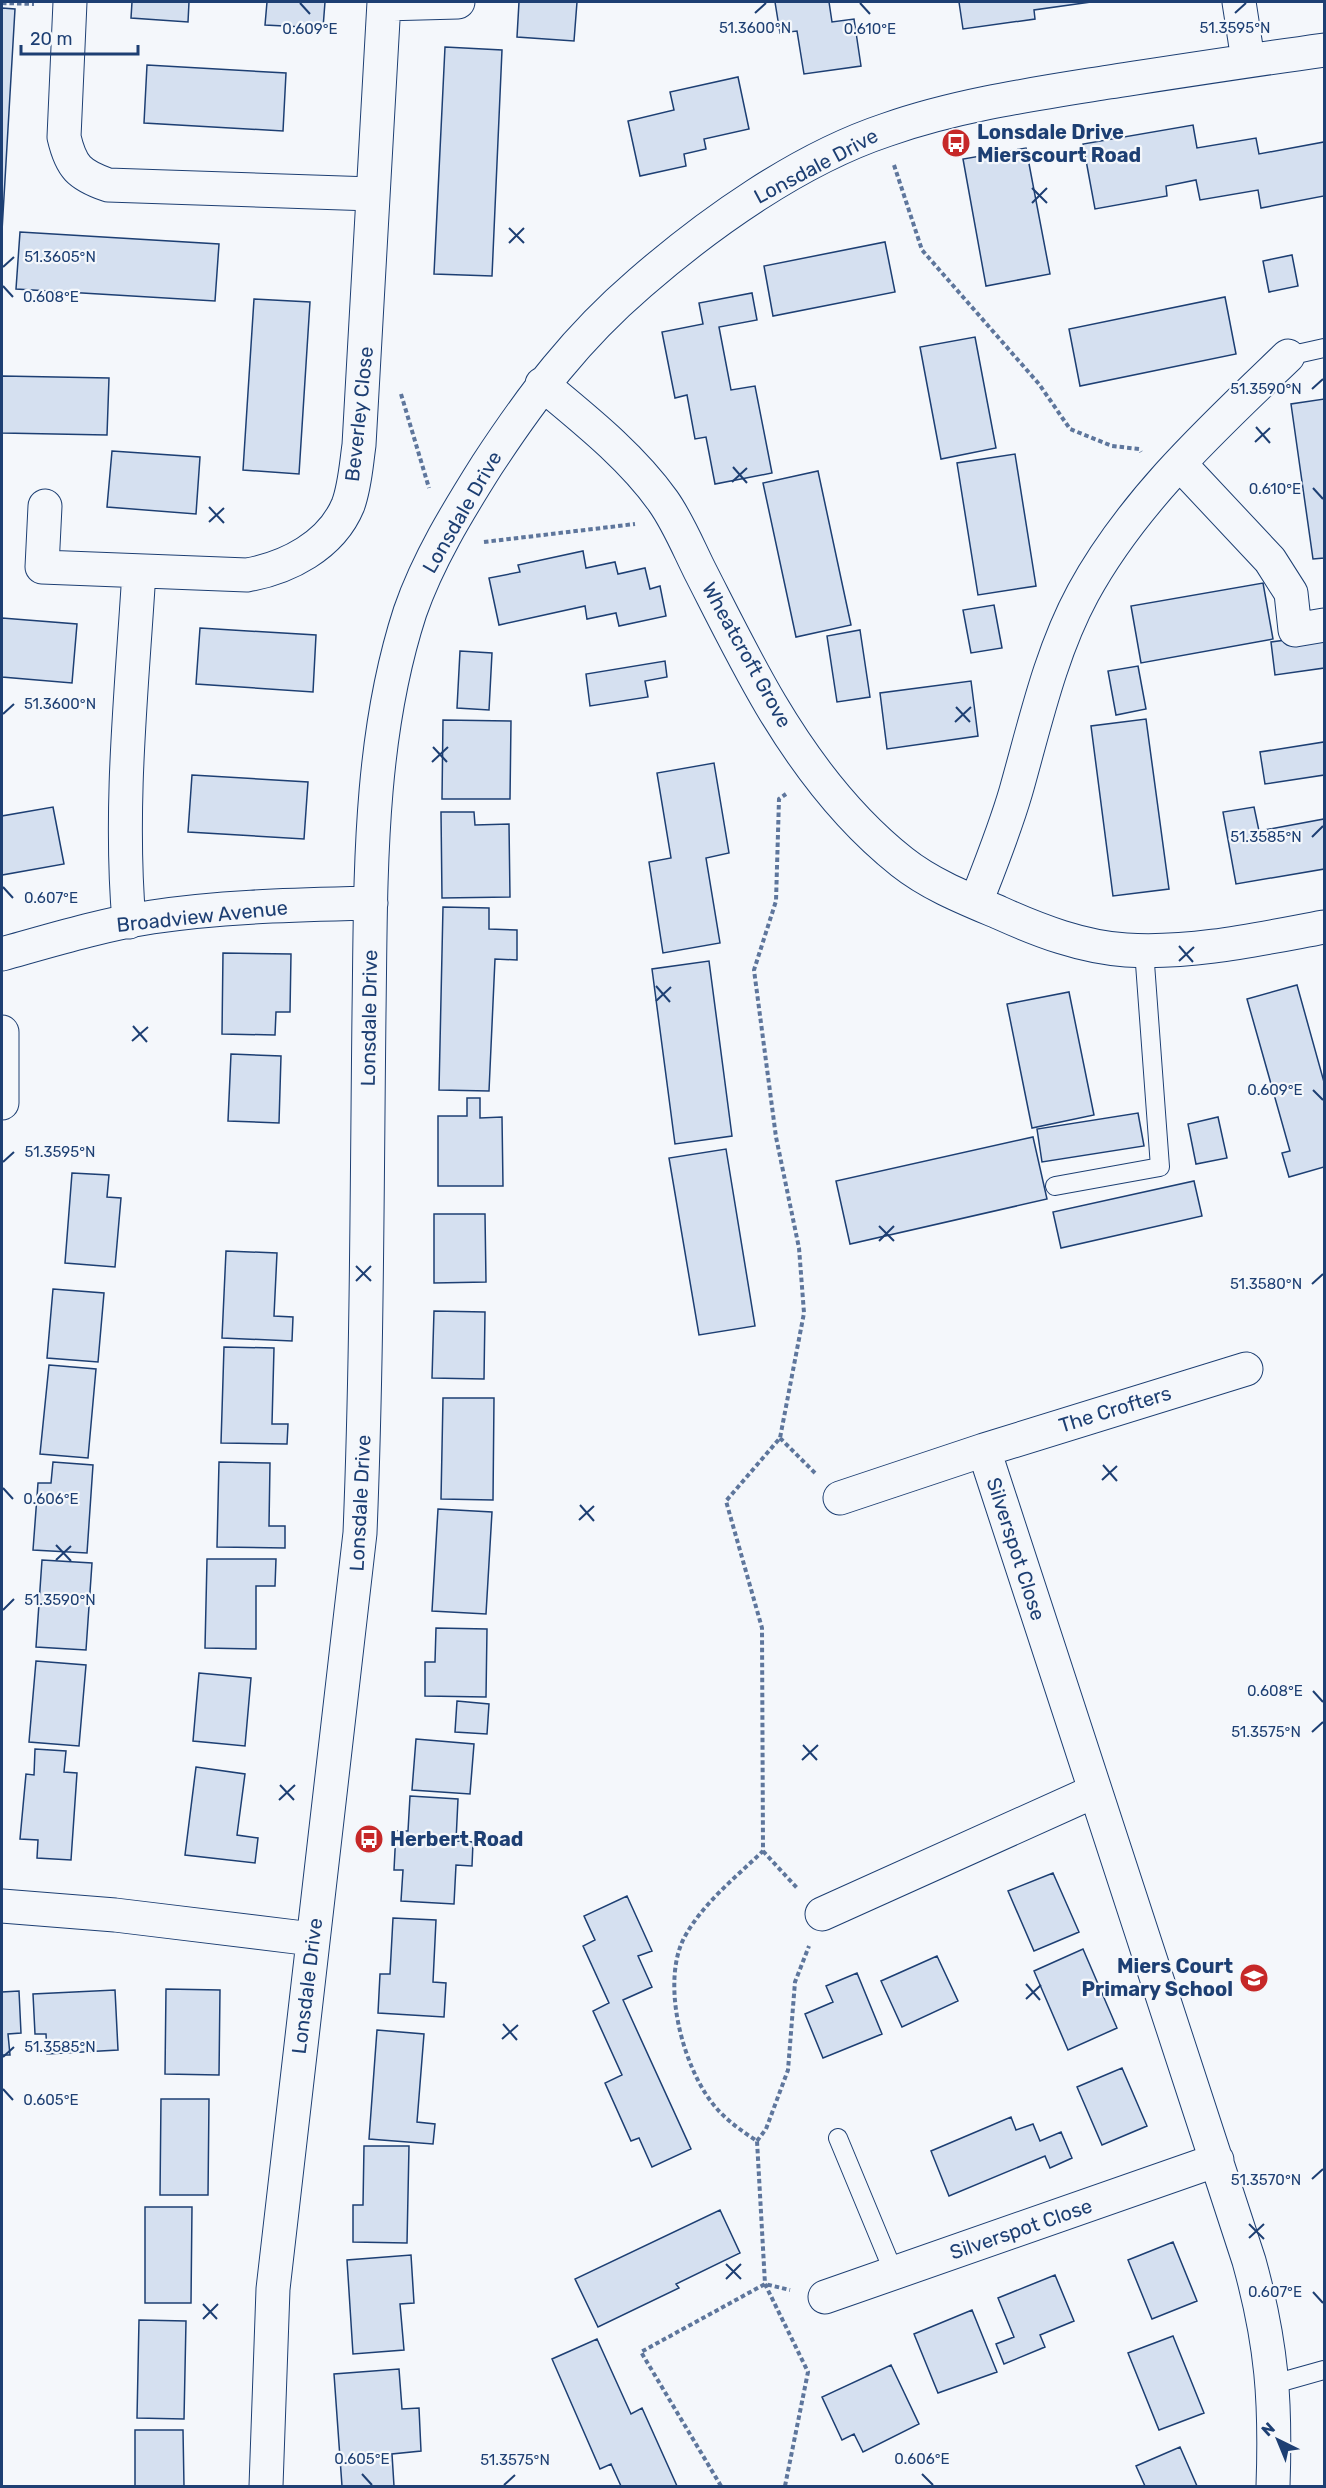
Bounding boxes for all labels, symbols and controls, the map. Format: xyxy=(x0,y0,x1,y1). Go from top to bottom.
scale bar xyxy=(21,18,138,56)
text: 51.3600°N xyxy=(719,19,791,37)
text: 51.3595°N xyxy=(1200,19,1270,37)
text: 0.609°E xyxy=(282,20,338,38)
text: 0.610°E xyxy=(844,20,896,38)
text: 20 m xyxy=(30,28,72,50)
place label: Lonsdale Drive Mierscourt Road xyxy=(977,120,1141,167)
street label: Lonsdale Drive xyxy=(750,123,882,209)
bus stop icon: Lonsdale Drive Mierscourt Road xyxy=(940,127,972,159)
text: 51.3605°N xyxy=(24,248,96,266)
text: 0.608°E xyxy=(23,288,79,306)
street label: Beverley Close xyxy=(340,345,378,483)
text: 51.3590°N xyxy=(1230,380,1302,398)
street label: Lonsdale Drive xyxy=(417,447,507,577)
text: 0.610°E xyxy=(1249,480,1301,498)
street label: Wheatcroft Grove xyxy=(697,578,797,732)
text: 51.3600°N xyxy=(24,695,96,713)
text: 51.3585°N xyxy=(1230,828,1302,846)
text: 0.607°E xyxy=(24,889,78,907)
street label: Broadview Avenue xyxy=(115,895,289,937)
street label: Lonsdale Drive xyxy=(356,949,382,1087)
text: 0.609°E xyxy=(1247,1081,1303,1099)
text: 51.3595°N xyxy=(25,1143,95,1161)
text: 51.3580°N xyxy=(1230,1275,1302,1293)
street label: The Crofters xyxy=(1056,1381,1174,1437)
street label: Lonsdale Drive xyxy=(344,1434,376,1572)
street label: Silverspot Close xyxy=(982,1474,1050,1624)
text: 0.606°E xyxy=(23,1490,79,1508)
text: 51.3590°N xyxy=(24,1591,96,1609)
text: 0.608°E xyxy=(1247,1682,1303,1700)
text: 51.3575°N xyxy=(1231,1723,1301,1741)
bus stop icon: Herbert Road xyxy=(353,1823,385,1855)
place label: Herbert Road xyxy=(390,1827,523,1851)
street label: Lonsdale Drive xyxy=(287,1917,327,2055)
place label: Miers Court Primary School xyxy=(1082,1954,1233,2001)
school or university icon: Miers Court Primary School xyxy=(1238,1962,1270,1994)
text: 51.3585°N xyxy=(24,2038,96,2056)
text: 0.605°E xyxy=(23,2091,79,2109)
text: 51.3570°N xyxy=(1231,2171,1301,2189)
street label: Silverspot Close xyxy=(947,2193,1095,2265)
text: 0.607°E xyxy=(1248,2283,1302,2301)
north arrow xyxy=(1248,2410,1308,2470)
text: N xyxy=(1257,2419,1279,2440)
text: 0.605°E xyxy=(334,2450,390,2468)
text: 0.606°E xyxy=(894,2450,950,2468)
text: 51.3575°N xyxy=(480,2451,550,2469)

